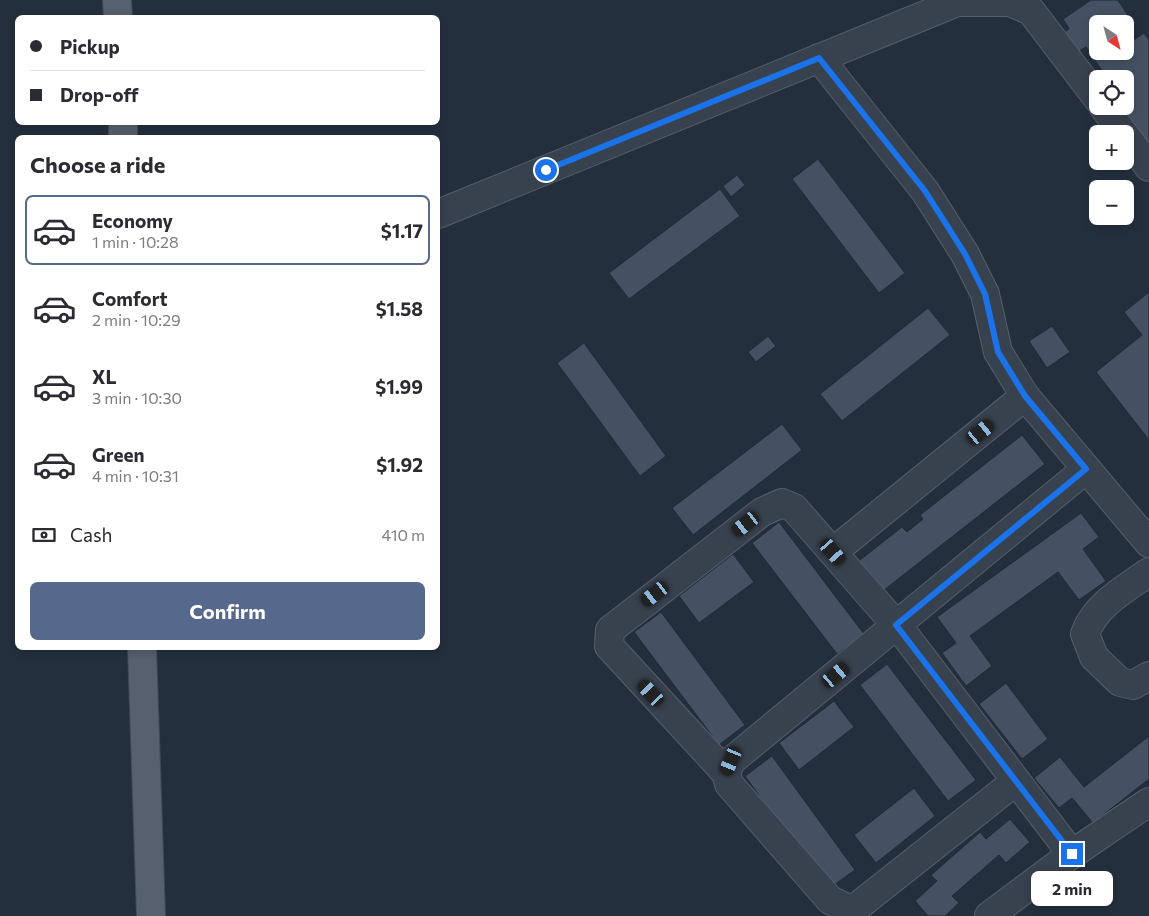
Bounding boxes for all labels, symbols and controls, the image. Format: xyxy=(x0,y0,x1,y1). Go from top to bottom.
north arrow xyxy=(1089,15,1134,60)
map controls xyxy=(1089,15,1134,225)
text: Pickup xyxy=(60,35,120,58)
button: locate xyxy=(1089,70,1134,115)
text: Drop-off xyxy=(60,83,139,106)
button: + xyxy=(1089,125,1134,170)
text: Choose a ride xyxy=(30,151,165,178)
route start xyxy=(535,159,557,181)
button: − xyxy=(1089,180,1134,225)
icon: car xyxy=(32,208,77,253)
text: Economy xyxy=(92,209,173,232)
text: $1.17 xyxy=(381,219,423,242)
text: 1 min · 10:28 xyxy=(92,232,179,251)
icon: car xyxy=(32,286,77,331)
text: Comfort xyxy=(92,287,168,310)
text: $1.58 xyxy=(376,297,423,320)
text: 2 min · 10:29 xyxy=(92,310,181,329)
icon: car xyxy=(32,364,77,409)
text: XL xyxy=(92,365,117,388)
text: $1.99 xyxy=(375,375,423,398)
text: 3 min · 10:30 xyxy=(92,388,182,407)
car xyxy=(964,417,997,447)
icon: car xyxy=(32,442,77,487)
text: Green xyxy=(92,443,144,466)
text: $1.92 xyxy=(376,453,423,476)
text: 4 min · 10:31 xyxy=(92,466,179,485)
car xyxy=(729,509,762,539)
icon: cash xyxy=(30,521,58,549)
text: Cash xyxy=(70,523,112,546)
text: 410 m xyxy=(382,525,425,544)
car xyxy=(817,536,848,568)
car xyxy=(638,579,671,609)
button: Confirm xyxy=(30,582,425,640)
car xyxy=(819,660,852,690)
car xyxy=(635,677,666,709)
car xyxy=(718,744,743,778)
route end xyxy=(1061,843,1083,865)
callout: 2 min xyxy=(1031,872,1113,906)
text: 2 min xyxy=(1052,879,1092,898)

